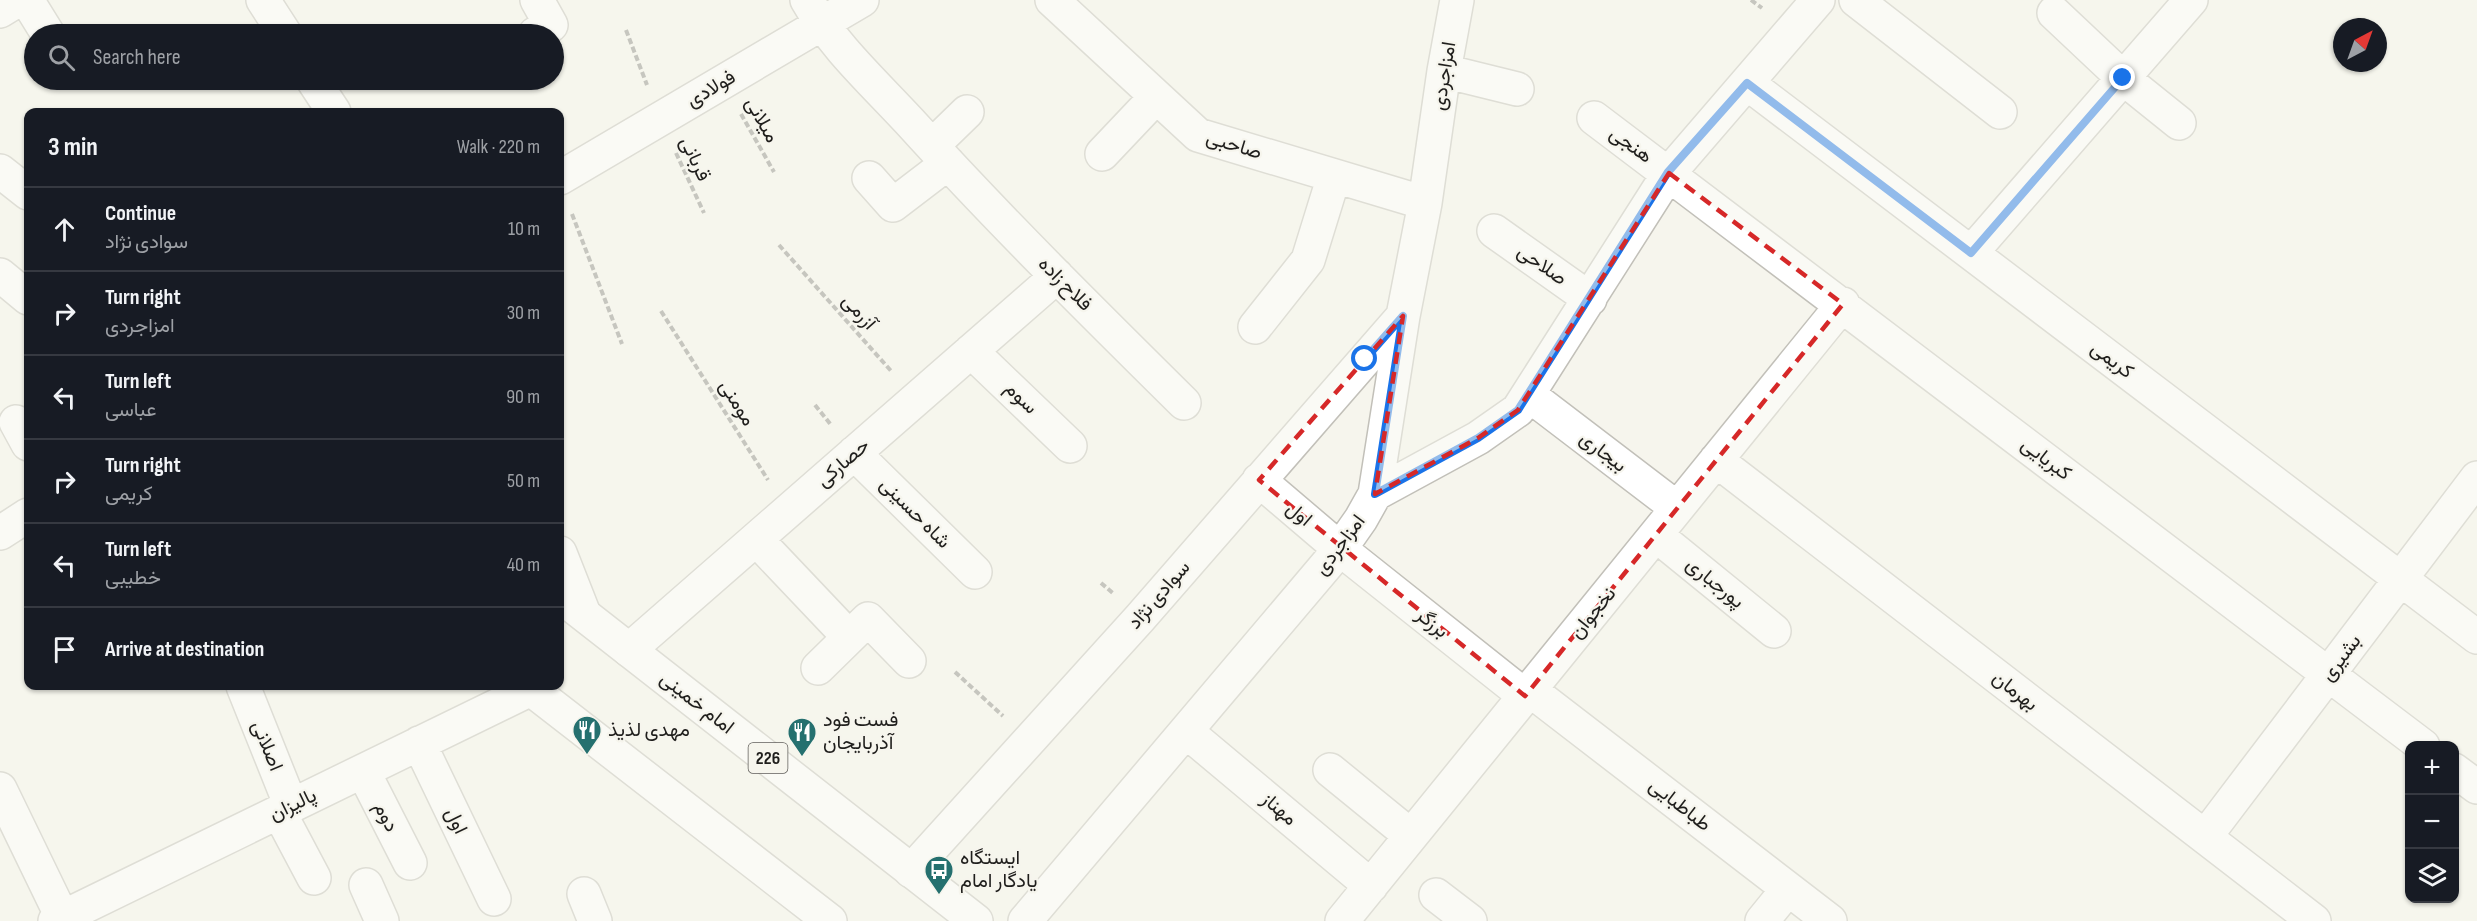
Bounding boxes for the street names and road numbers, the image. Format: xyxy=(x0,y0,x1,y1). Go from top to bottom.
street label: امزاجردی xyxy=(1427,40,1461,112)
street label: فولادی xyxy=(682,65,740,113)
street label: میلانی xyxy=(740,93,784,147)
street label: هنجی xyxy=(1605,121,1657,169)
street label: صاحبی xyxy=(1203,125,1265,165)
street label: قربانی xyxy=(674,133,716,185)
street label: صلاحی xyxy=(1513,239,1571,291)
street label: فلاح زاده xyxy=(1032,252,1097,317)
street label: آزرمی xyxy=(837,289,882,336)
street label: کریمی xyxy=(2086,336,2138,384)
street label: مومنی xyxy=(714,375,760,431)
street label: سوم xyxy=(1000,377,1042,419)
street label: بیجاری xyxy=(1575,426,1631,478)
street label: کبریایی xyxy=(2016,432,2076,486)
street label: حصارکی xyxy=(811,433,875,493)
street label: شاه حسینی xyxy=(874,472,956,554)
street label: اول xyxy=(1281,496,1317,532)
street label: امزاجردی xyxy=(1309,510,1371,580)
street label: پورجباری xyxy=(1680,552,1749,615)
street label: سوادی نژاد xyxy=(1123,556,1195,634)
street label: نخجوان xyxy=(1565,582,1621,644)
street label: برزگر xyxy=(1410,602,1453,643)
street label: بشیری xyxy=(2316,630,2366,686)
street label: بهرمان xyxy=(1987,666,2043,716)
street label: امام خمینی xyxy=(655,667,739,739)
street label: اصلانی xyxy=(246,717,288,775)
road number: 226 xyxy=(748,743,788,773)
street label: طباطبایی xyxy=(1644,773,1716,837)
street label: پالیزان xyxy=(265,783,321,828)
street label: مهناز xyxy=(1255,786,1302,831)
street label: دوم xyxy=(368,798,404,836)
street label: اول xyxy=(439,804,473,838)

